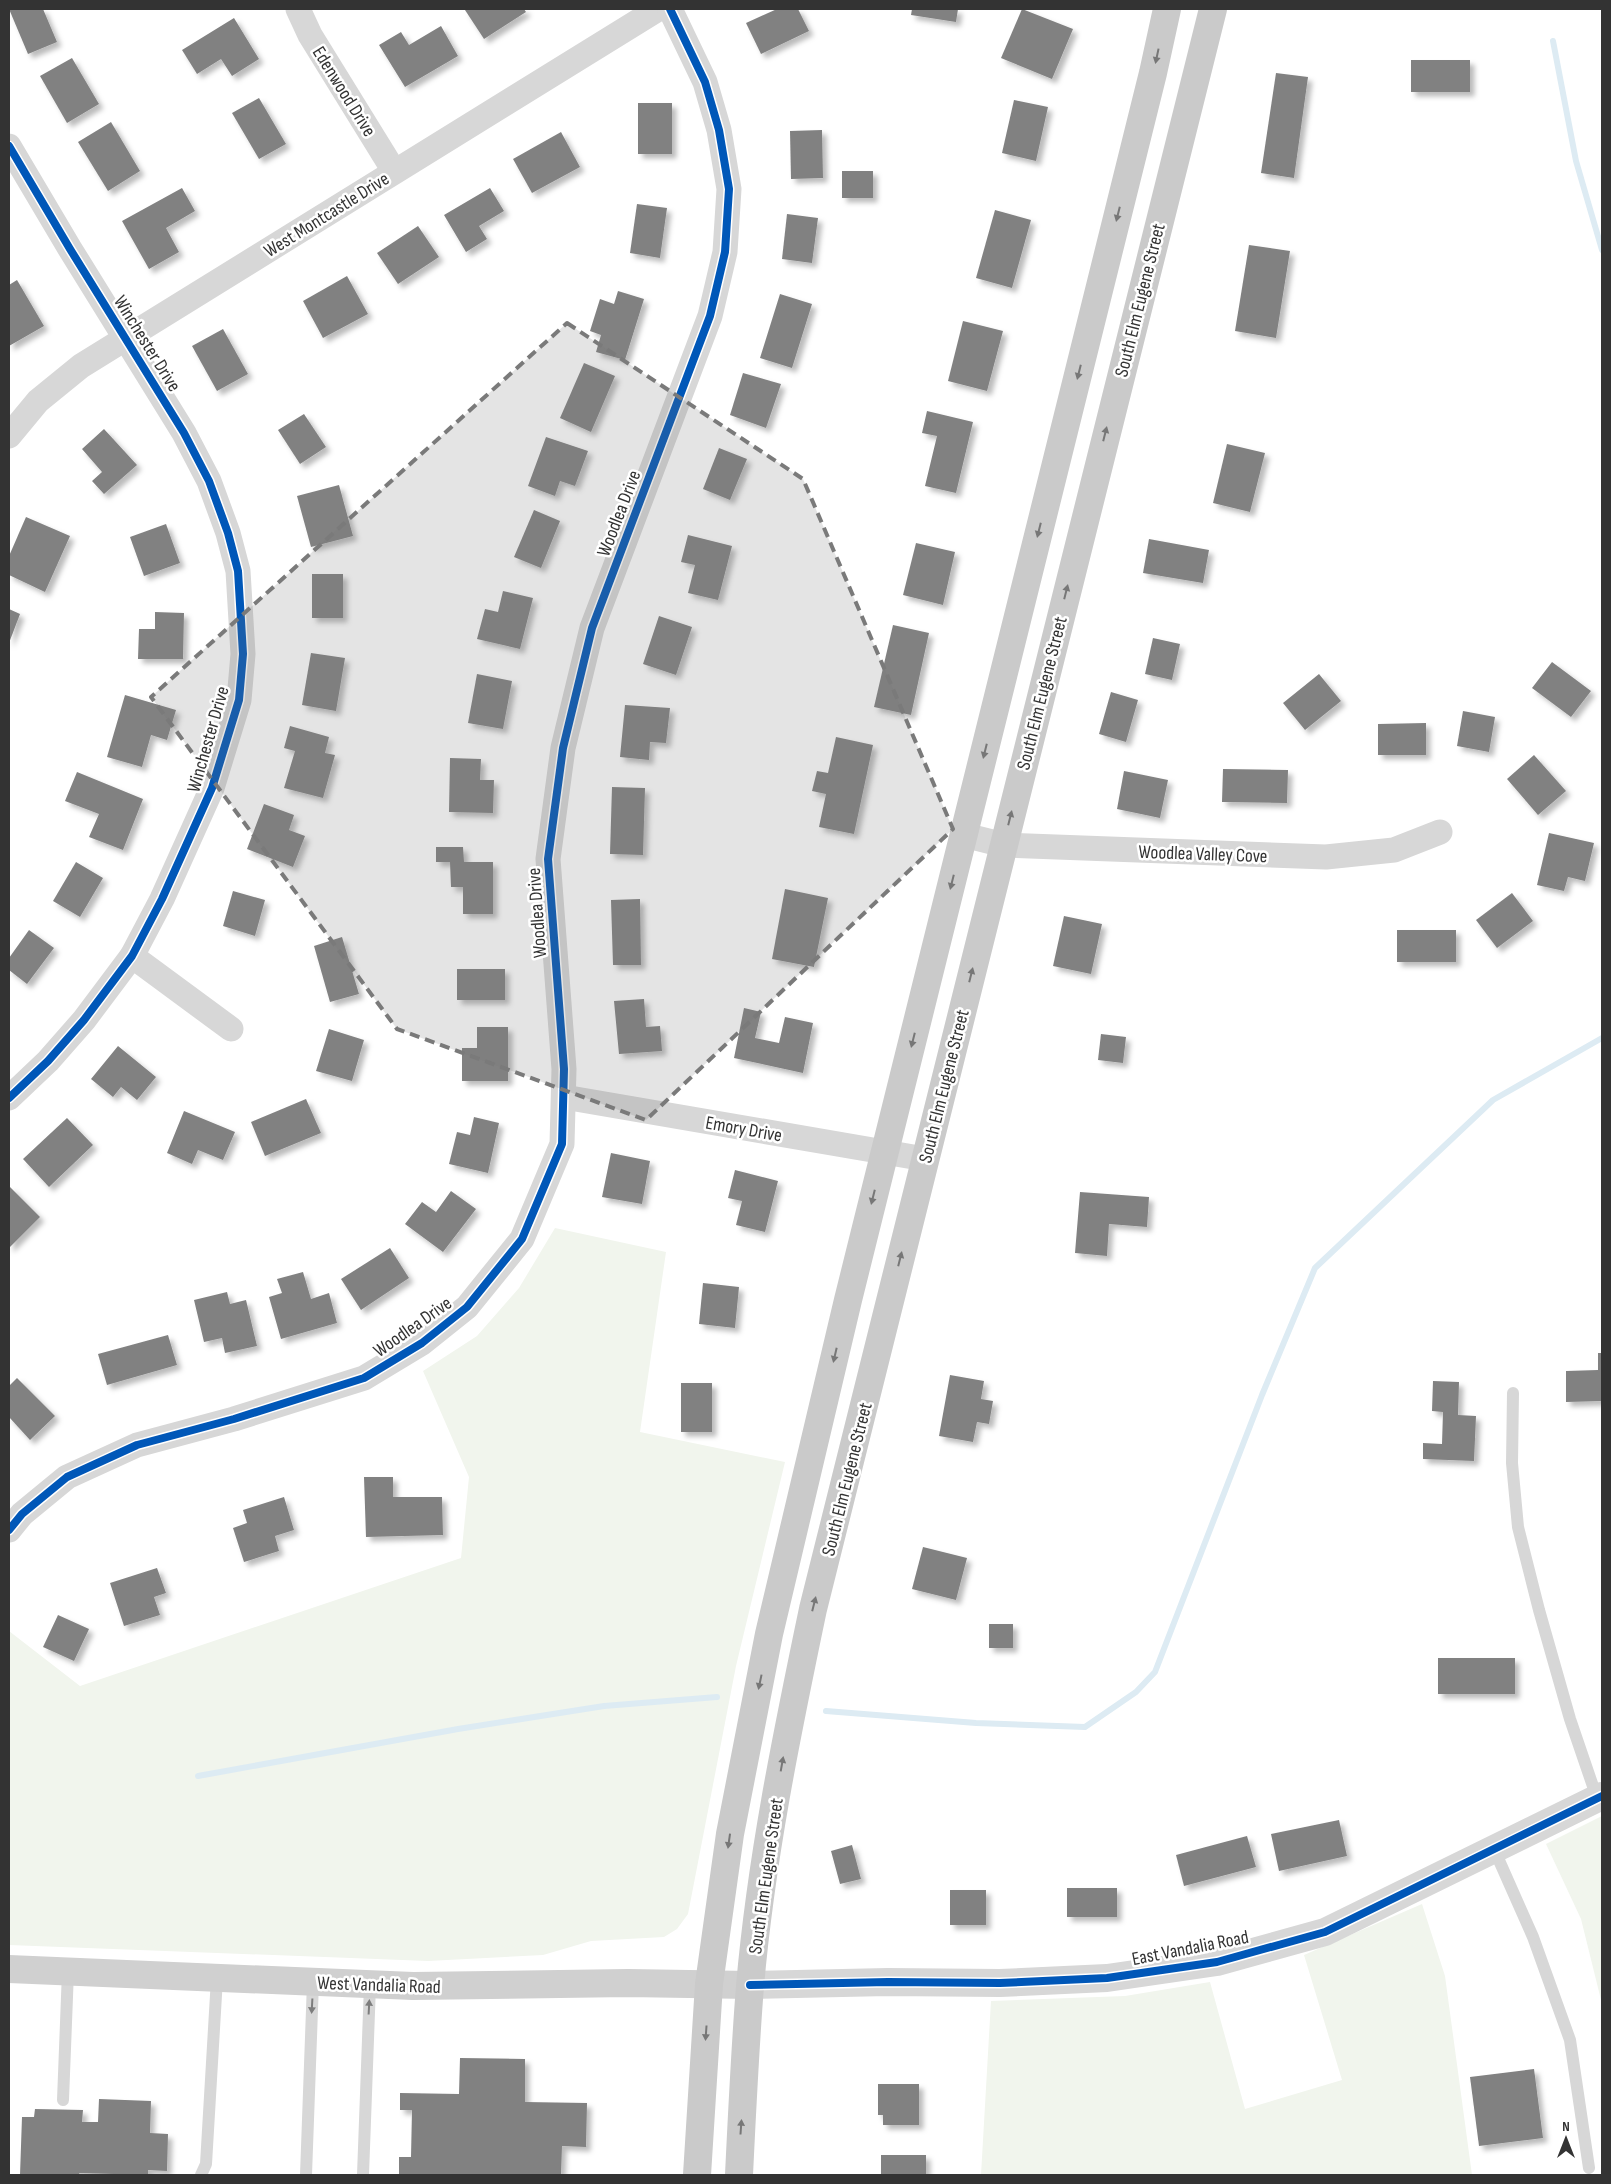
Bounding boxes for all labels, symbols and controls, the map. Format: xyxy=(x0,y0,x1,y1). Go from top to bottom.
street label: Edenwood Drive xyxy=(307,42,380,141)
one-way arrow xyxy=(1153,49,1161,64)
street label: West Montcastle Drive xyxy=(260,168,394,263)
one-way arrow xyxy=(1114,207,1122,222)
street label: South Elm Eugene Street xyxy=(1110,221,1171,379)
street label: Winchester Drive xyxy=(108,291,185,396)
one-way arrow xyxy=(1074,364,1082,379)
one-way arrow xyxy=(1101,427,1109,442)
street label: Woodlea Drive xyxy=(592,467,646,560)
one-way arrow xyxy=(1035,522,1043,537)
one-way arrow xyxy=(1062,585,1070,600)
street label: South Elm Eugene Street xyxy=(1012,614,1073,772)
street label: Winchester Drive xyxy=(182,684,235,795)
one-way arrow xyxy=(981,743,989,758)
one-way arrow xyxy=(1006,810,1014,825)
street label: Woodlea Valley Cove xyxy=(1138,841,1268,868)
street label: Woodlea Drive xyxy=(523,867,552,959)
one-way arrow xyxy=(948,874,956,889)
one-way arrow xyxy=(967,968,975,983)
street label: South Elm Eugene Street xyxy=(914,1007,975,1165)
one-way arrow xyxy=(908,1032,916,1047)
street label: Emory Drive xyxy=(704,1111,784,1147)
one-way arrow xyxy=(869,1190,877,1205)
one-way arrow xyxy=(896,1252,904,1267)
street label: Woodlea Drive xyxy=(369,1292,456,1363)
one-way arrow xyxy=(831,1348,839,1363)
street label: South Elm Eugene Street xyxy=(817,1400,878,1558)
one-way arrow xyxy=(810,1597,818,1612)
one-way arrow xyxy=(755,1674,763,1690)
one-way arrow xyxy=(779,1755,787,1771)
street label: South Elm Eugene Street xyxy=(744,1797,789,1956)
one-way arrow xyxy=(725,1834,733,1850)
street label: East Vandalia Road xyxy=(1130,1926,1251,1971)
street label: West Vandalia Road xyxy=(317,1972,441,1999)
one-way arrow xyxy=(307,1998,315,2014)
one-way arrow xyxy=(365,1999,373,2015)
one-way arrow xyxy=(702,2025,710,2041)
north arrow xyxy=(1541,2114,1591,2164)
one-way arrow xyxy=(738,2118,746,2134)
text: N xyxy=(1562,2118,1570,2135)

